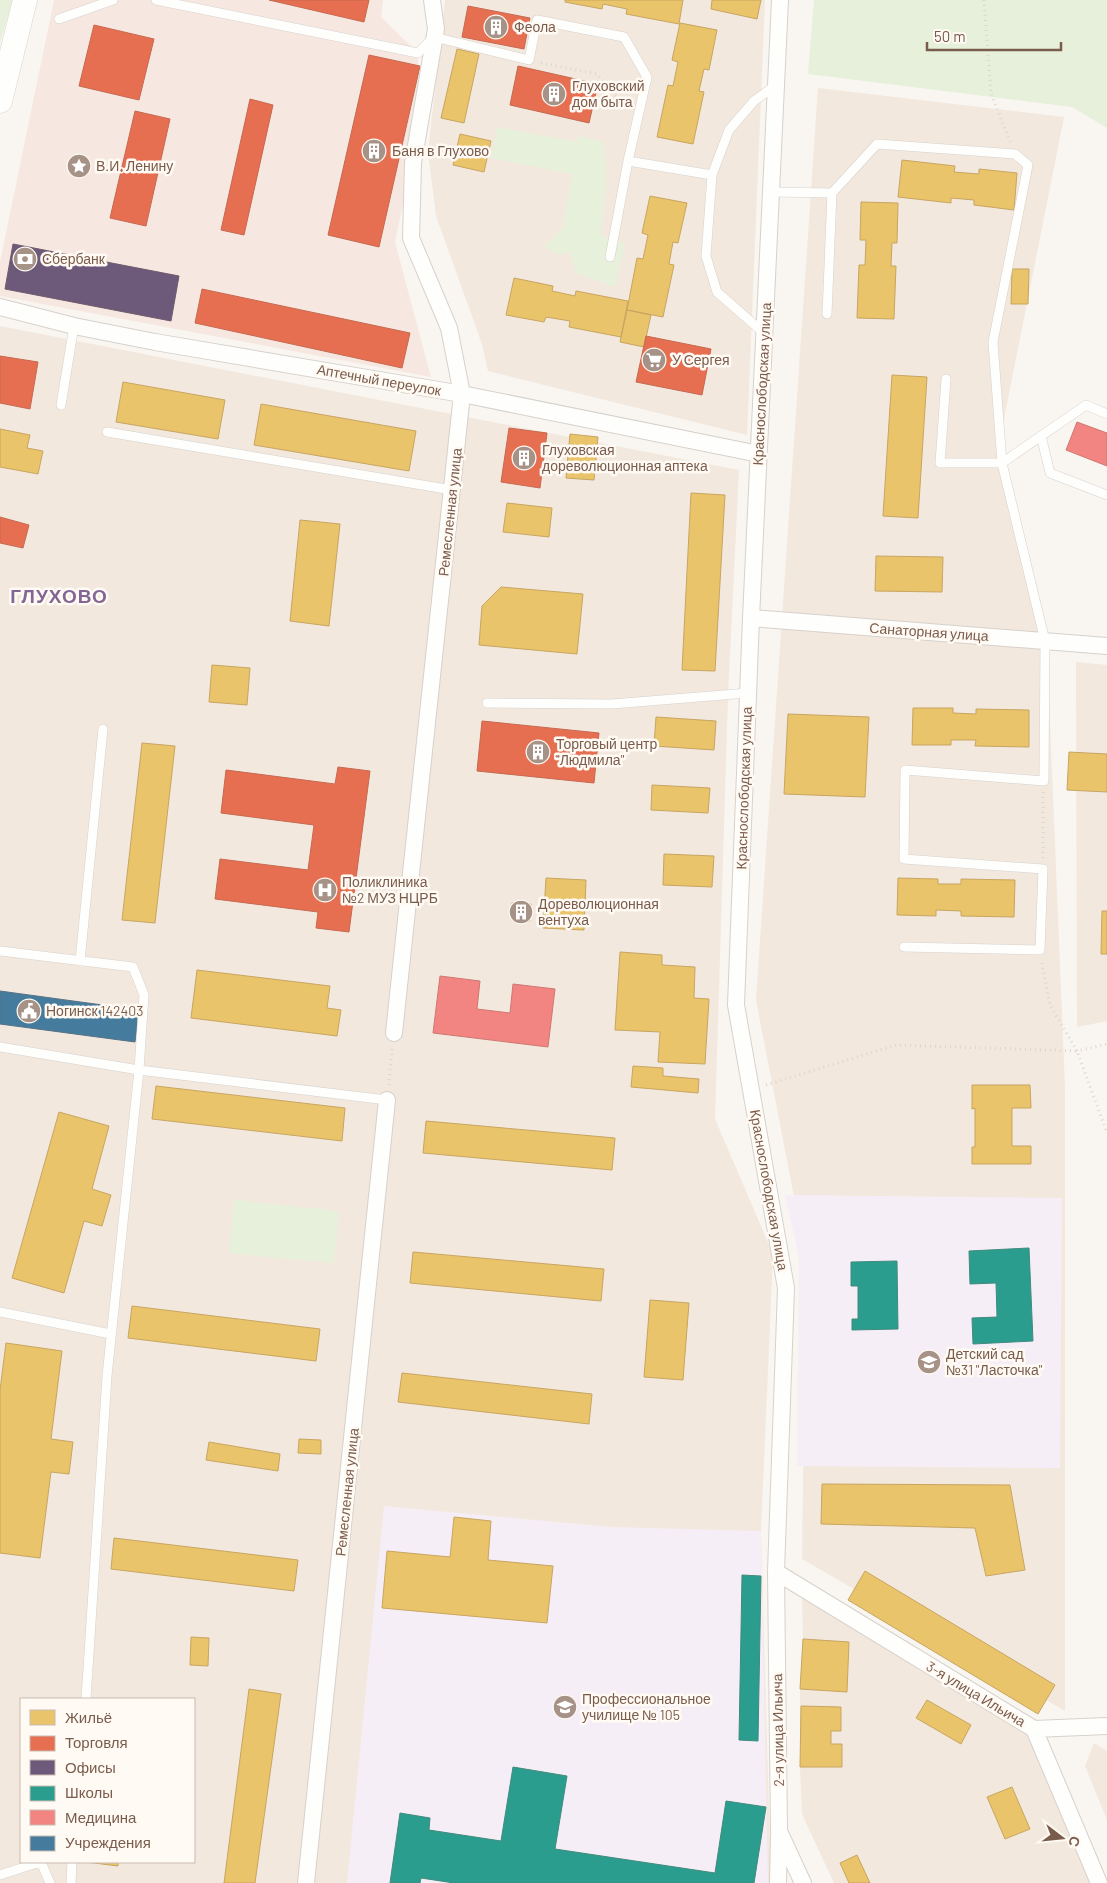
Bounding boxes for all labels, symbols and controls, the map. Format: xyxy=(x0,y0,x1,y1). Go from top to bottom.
building icon: Феола xyxy=(483,14,509,40)
place label: Феола xyxy=(514,18,556,35)
scale bar xyxy=(927,20,1061,52)
text: 50 m xyxy=(934,27,966,45)
place label: Глуховский дом быта xyxy=(572,77,645,110)
building icon: Глуховский дом быта xyxy=(541,81,567,107)
building icon: Баня в Глухово xyxy=(361,138,387,164)
place label: Баня в Глухово xyxy=(392,142,489,159)
place icon: В.И. Ленину xyxy=(66,153,92,179)
place label: В.И. Ленину xyxy=(96,157,173,174)
bank icon: Сбербанк xyxy=(12,246,38,272)
place label: Сбербанк xyxy=(42,250,106,267)
street label: Краснослободская улица xyxy=(749,302,774,466)
supermarket icon: У Сергея xyxy=(641,347,667,373)
place label: У Сергея xyxy=(672,351,730,368)
street label: Аптечный переулок xyxy=(316,360,443,399)
place label: Глуховская дореволюционная аптека xyxy=(542,441,708,474)
building icon: Глуховская дореволюционная аптека xyxy=(511,445,537,471)
street label: Ремесленная улица xyxy=(434,447,465,577)
district label: ГЛУХОВО xyxy=(10,584,108,607)
street label: Санаторная улица xyxy=(869,619,989,644)
street label: Краснослободская улица xyxy=(732,706,755,870)
place label: Торговый центр "Людмила" xyxy=(556,735,658,768)
building icon: Торговый центр "Людмила" xyxy=(525,739,551,765)
place label: Поликлиника №2 МУЗ НЦРБ xyxy=(342,873,438,906)
hospital icon: Поликлиника №2 МУЗ НЦРБ xyxy=(312,877,338,903)
place label: Дореволюционная вентуха xyxy=(538,895,659,928)
building icon: Дореволюционная вентуха xyxy=(508,899,534,925)
public building icon: Ногинск 142403 xyxy=(16,998,42,1024)
place label: Ногинск 142403 xyxy=(46,1002,143,1019)
street label: Краснослободская улица xyxy=(747,1108,792,1272)
place label: Детский сад №31 "Ласточка" xyxy=(946,1345,1043,1378)
school or university icon: Детский сад №31 "Ласточка" xyxy=(916,1349,942,1375)
street label: Ремесленная улица xyxy=(331,1427,362,1557)
street label: 3-я улица Ильича xyxy=(924,1657,1029,1730)
street label: 2-я улица Ильича xyxy=(768,1673,787,1787)
place label: Профессиональное училище № 105 xyxy=(582,1690,711,1723)
school or university icon: Профессиональное училище № 105 xyxy=(552,1694,578,1720)
legend xyxy=(20,1698,195,1863)
text: Жильё xyxy=(65,1708,112,1726)
text: Торговля xyxy=(65,1733,128,1751)
text: Офисы xyxy=(65,1758,116,1776)
text: Школы xyxy=(65,1783,113,1801)
text: Медицина xyxy=(65,1808,137,1826)
north arrow xyxy=(1037,1813,1087,1863)
text: Учреждения xyxy=(65,1833,151,1851)
text: С xyxy=(1065,1835,1085,1849)

